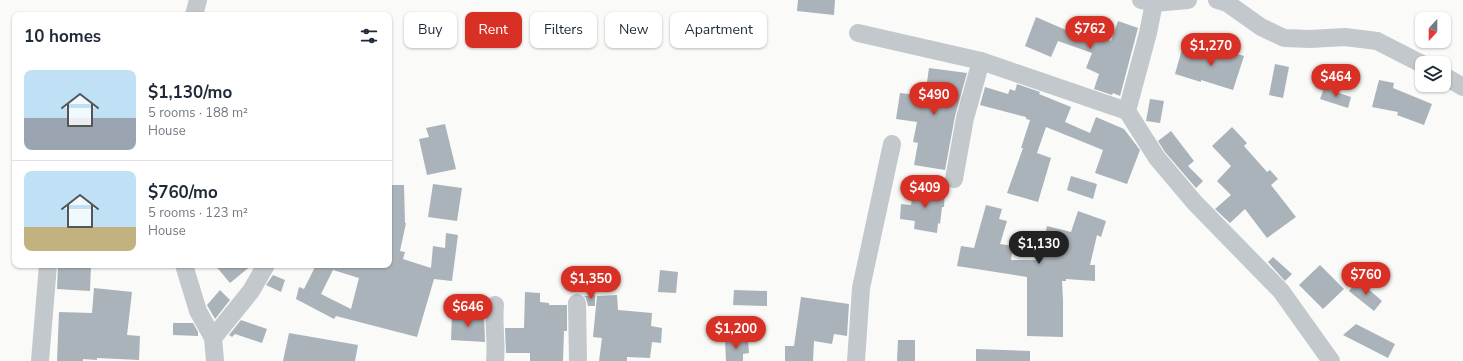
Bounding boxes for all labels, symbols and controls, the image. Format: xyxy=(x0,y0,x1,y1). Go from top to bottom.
chip: Buy xyxy=(404,12,457,48)
chip: Rent xyxy=(465,12,522,48)
chip: Filters xyxy=(530,12,597,48)
chip: New xyxy=(605,12,662,48)
chip: Apartment xyxy=(670,12,767,48)
north arrow xyxy=(1415,12,1451,48)
map controls xyxy=(1415,12,1451,92)
pin: $762 xyxy=(1066,16,1114,50)
text: $762 xyxy=(1074,20,1106,38)
text: 10 homes xyxy=(24,25,101,48)
icon: filters xyxy=(358,25,380,47)
pin: $1,270 xyxy=(1178,33,1244,67)
text: $1,270 xyxy=(1190,37,1232,55)
button: layers xyxy=(1415,56,1451,92)
pin: $464 xyxy=(1312,64,1360,98)
text: $464 xyxy=(1320,68,1352,86)
text: $1,130/mo xyxy=(148,81,232,104)
pin: $490 xyxy=(910,82,958,116)
icon: home xyxy=(56,86,104,134)
text: $490 xyxy=(918,86,950,104)
text: 5 rooms · 188 m² xyxy=(148,104,248,122)
text: House xyxy=(148,122,186,140)
pin: $409 xyxy=(901,175,949,209)
text: $409 xyxy=(909,179,941,197)
text: $760/mo xyxy=(148,181,218,204)
icon: home xyxy=(56,187,104,235)
text: 5 rooms · 123 m² xyxy=(148,204,248,222)
text: House xyxy=(148,222,186,240)
pin: $1,130 xyxy=(1006,231,1072,265)
text: $1,130 xyxy=(1018,235,1060,253)
pin: $760 xyxy=(1342,262,1390,296)
pin: $1,350 xyxy=(558,266,624,300)
text: $760 xyxy=(1350,266,1382,284)
text: $1,350 xyxy=(570,270,612,288)
pin: $646 xyxy=(444,294,492,328)
text: $646 xyxy=(452,298,484,316)
pin: $1,200 xyxy=(703,316,769,350)
text: $1,200 xyxy=(715,320,757,338)

